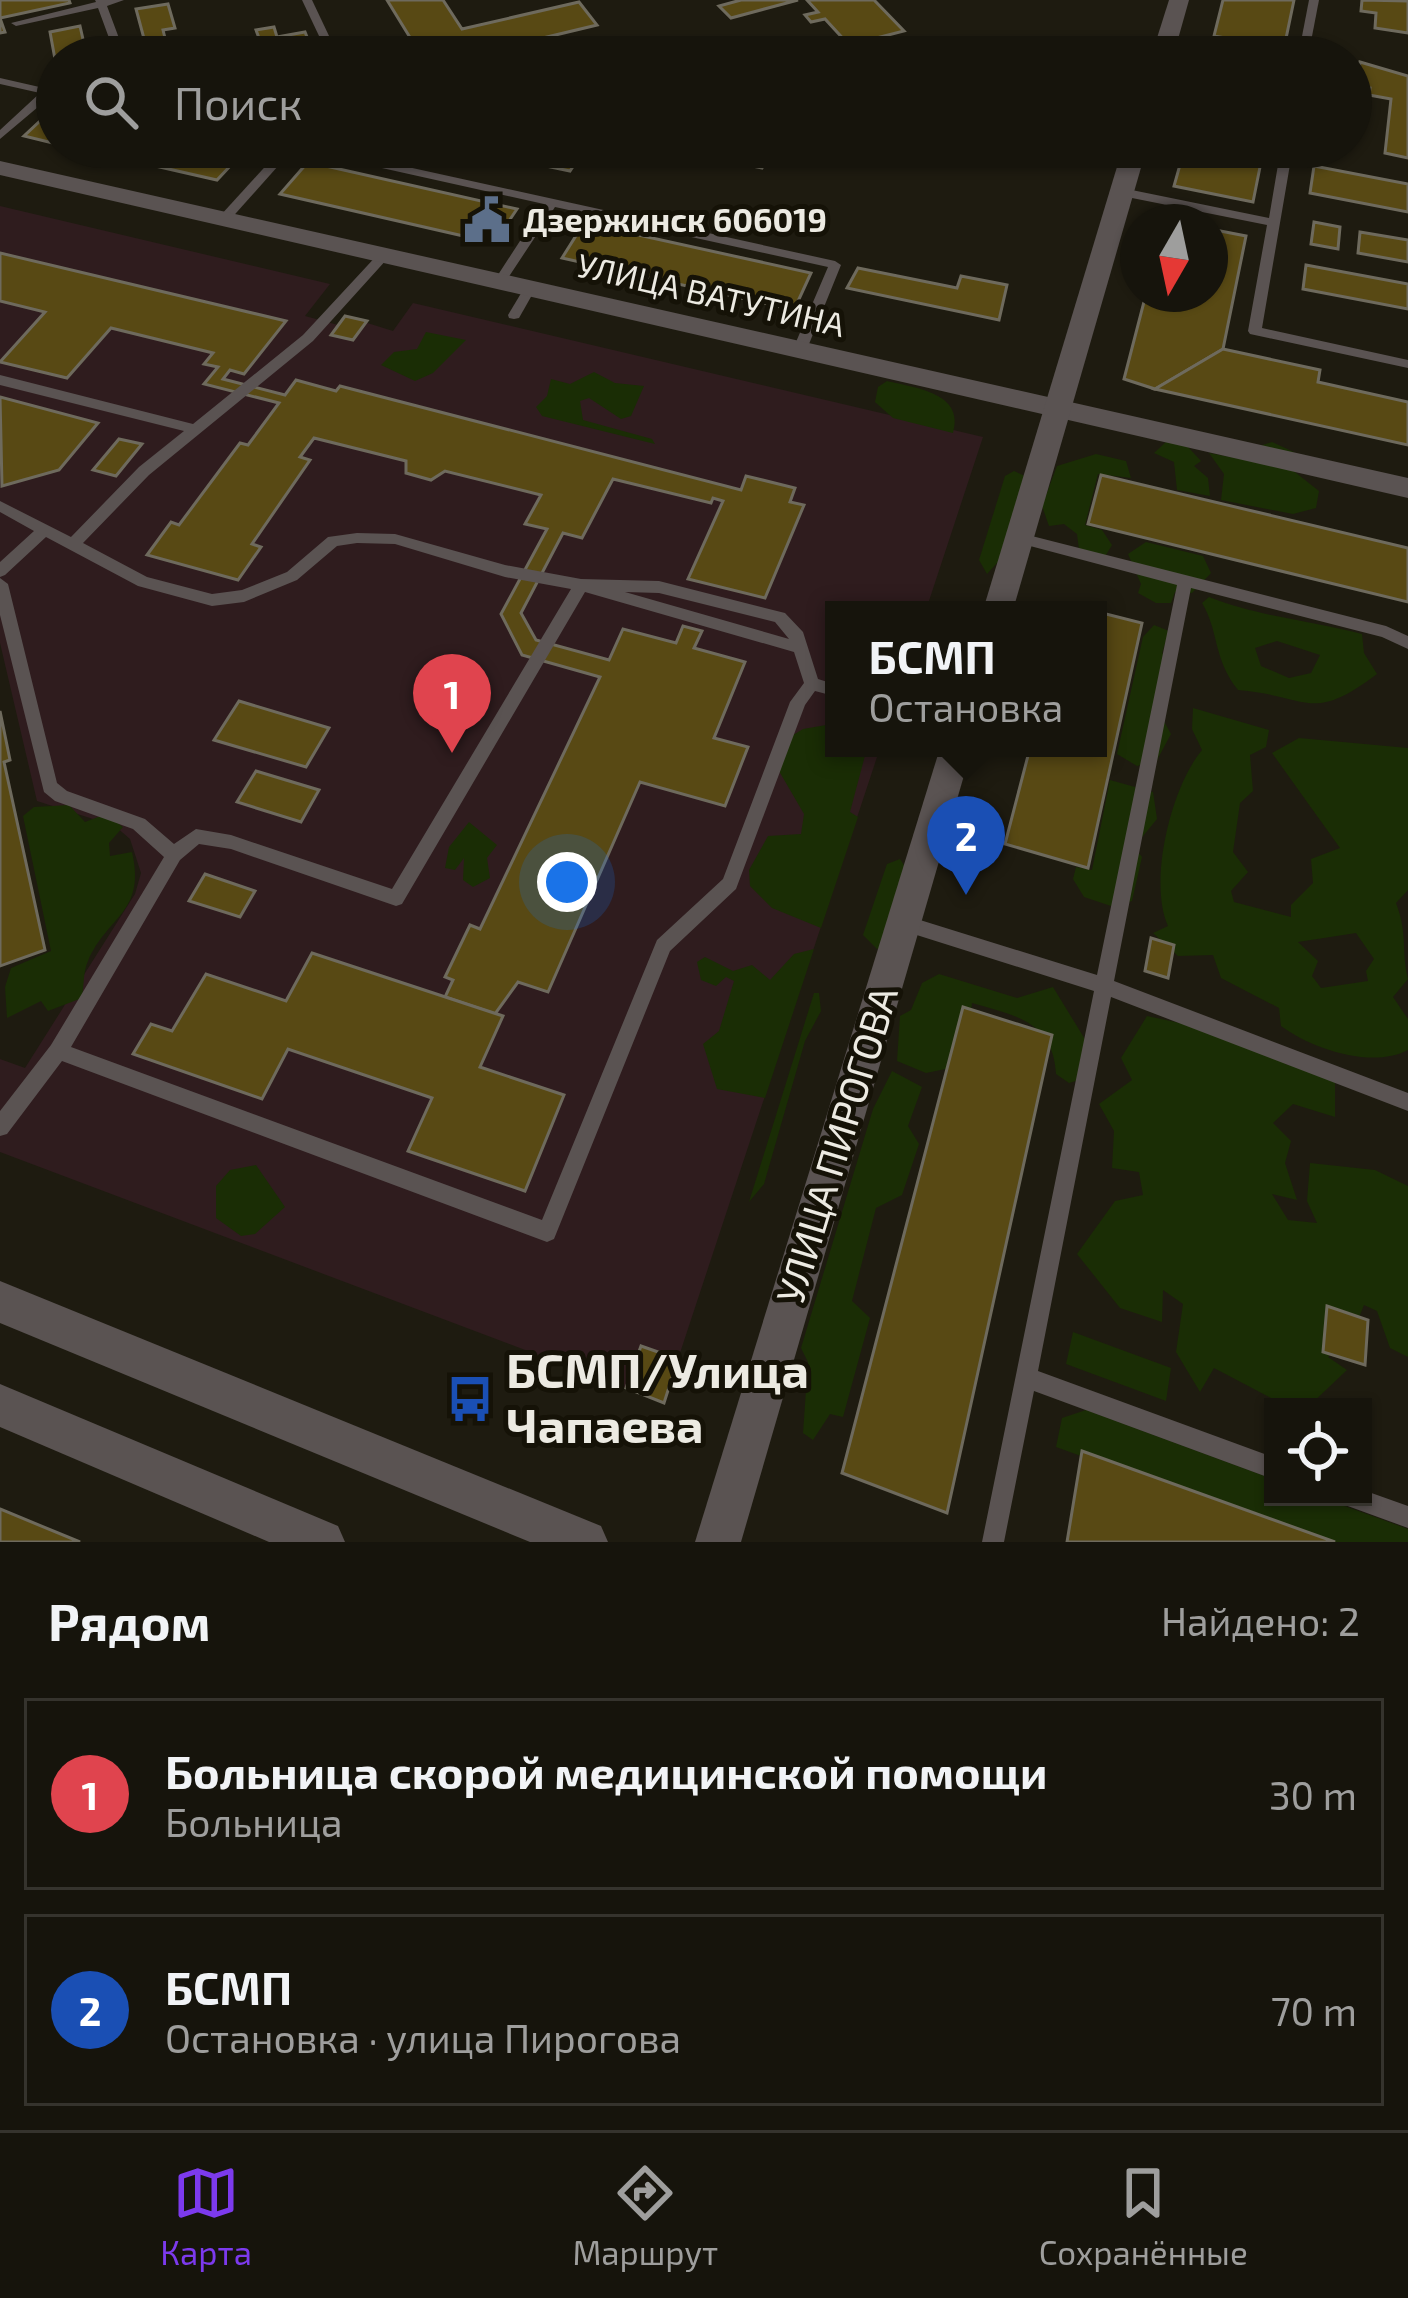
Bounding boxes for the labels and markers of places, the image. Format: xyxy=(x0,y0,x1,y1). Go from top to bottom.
public building icon: Дзержинск 606019 xyxy=(462,195,512,245)
place label: Дзержинск 606019 xyxy=(523,199,827,239)
pin: 1 xyxy=(413,654,491,753)
pin: 2 xyxy=(927,796,1005,895)
place label: БСМП/Улица Чапаева xyxy=(506,1340,809,1453)
bus stop icon: БСМП/Улица Чапаева xyxy=(445,1374,495,1424)

